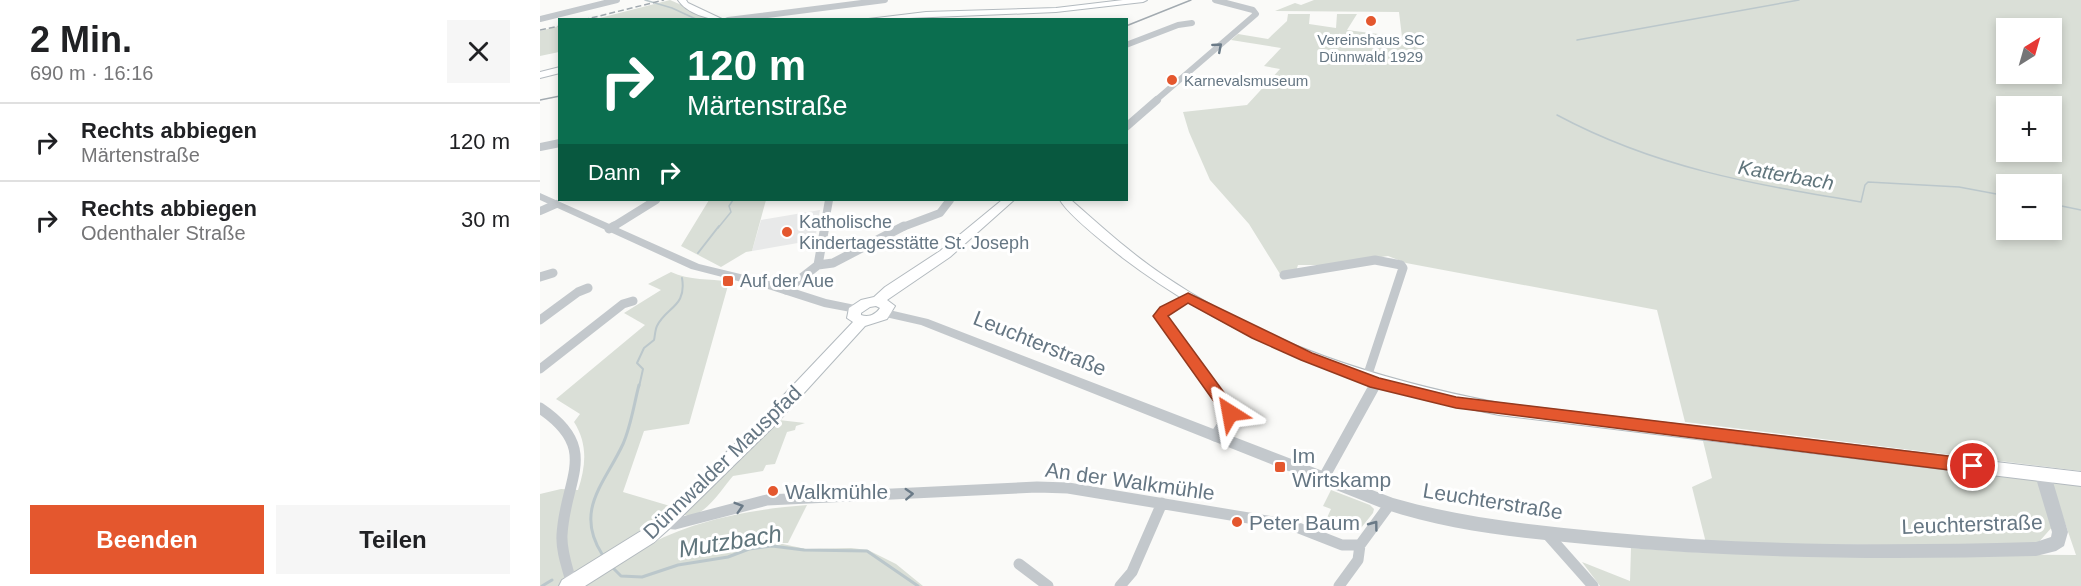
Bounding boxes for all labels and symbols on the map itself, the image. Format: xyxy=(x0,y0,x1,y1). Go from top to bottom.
marker: Vereinshaus SC Dünnwald 1929 xyxy=(1364,14,1378,28)
north arrow xyxy=(1996,18,2062,84)
place label: Vereinshaus SC Dünnwald 1929 xyxy=(1317,31,1425,65)
one-way arrow xyxy=(1211,43,1222,54)
place label: Karnevalsmuseum xyxy=(1184,72,1308,89)
marker: Karnevalsmuseum xyxy=(1165,73,1179,87)
water label: Katterbach xyxy=(1736,156,1836,194)
place label: Katholische Kindertagesstätte St. Joseph xyxy=(799,212,1029,253)
marker: Katholische Kindertagesstätte St. Joseph xyxy=(780,225,794,239)
place label: Auf der Aue xyxy=(740,271,834,291)
marker: Auf der Aue xyxy=(721,274,735,288)
street label: Leuchterstraße xyxy=(970,306,1110,380)
street label: Dünnwalder Mauspfad xyxy=(638,381,806,543)
position arrow xyxy=(1198,381,1262,445)
pin xyxy=(1947,440,1998,491)
place label: Im Wirtskamp xyxy=(1292,444,1391,491)
street label: An der Walkmühle xyxy=(1044,458,1216,504)
marker: Im Wirtskamp xyxy=(1273,460,1287,474)
street label: Leuchterstraße xyxy=(1421,479,1565,523)
place label: Walkmühle xyxy=(785,480,888,503)
marker: Walkmühle xyxy=(766,484,780,498)
one-way arrow xyxy=(905,487,914,500)
one-way arrow xyxy=(733,502,744,514)
street label: Leuchterstraße xyxy=(1901,510,2043,538)
place label: Peter Baum xyxy=(1249,511,1360,534)
marker: Peter Baum xyxy=(1230,515,1244,529)
water label: Mutzbach xyxy=(676,520,784,562)
one-way arrow xyxy=(1367,521,1378,532)

